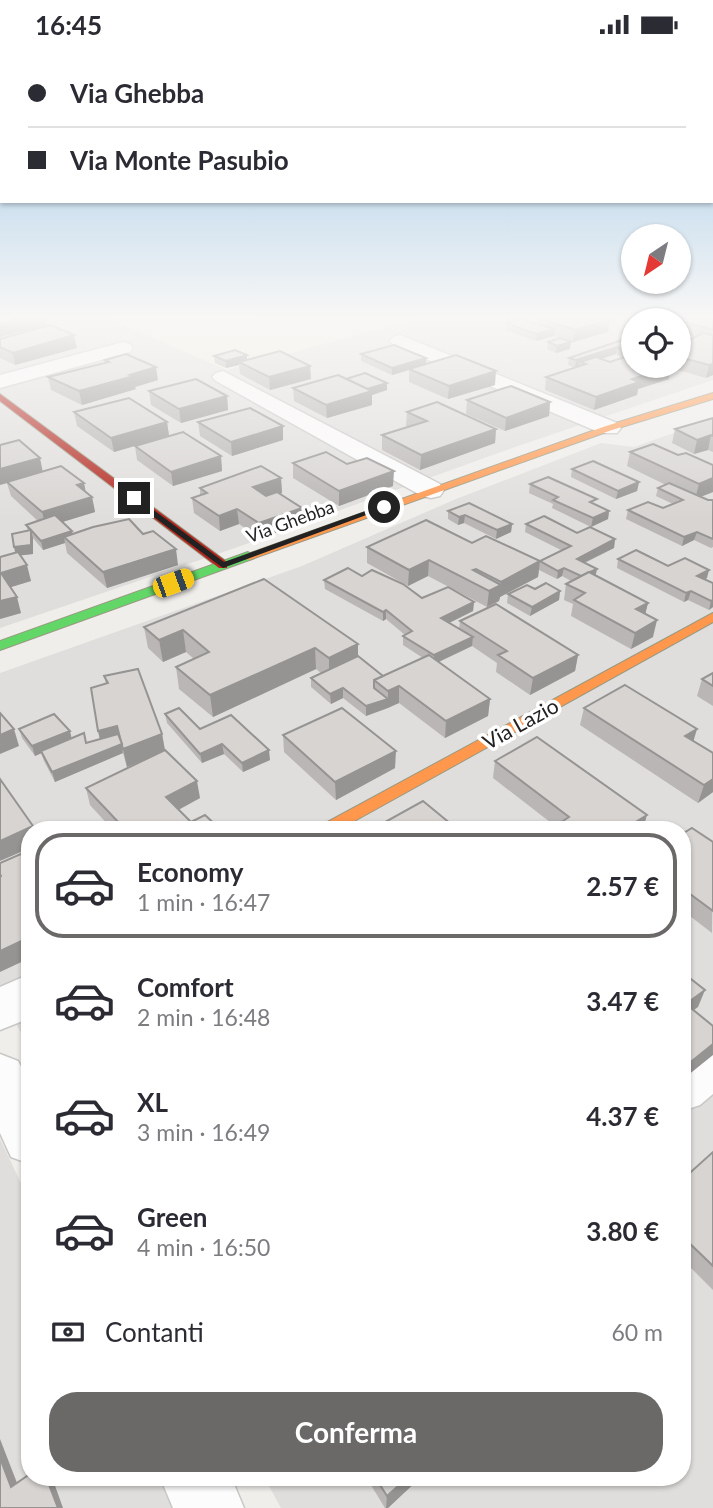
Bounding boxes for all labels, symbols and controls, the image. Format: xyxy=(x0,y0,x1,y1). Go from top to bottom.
text: 16:45 xyxy=(35,9,102,41)
text: Via Ghebba xyxy=(70,77,204,109)
text: Via Monte Pasubio xyxy=(70,144,289,176)
north arrow xyxy=(621,224,691,294)
map controls xyxy=(621,224,691,378)
button: locate xyxy=(621,308,691,378)
route end xyxy=(118,482,150,514)
route start xyxy=(368,491,400,523)
street label: Via Ghebba xyxy=(243,495,337,547)
car xyxy=(150,566,197,600)
street label: Via Lazio xyxy=(478,692,562,754)
icon: car xyxy=(53,854,116,917)
text: Economy xyxy=(137,856,243,888)
text: 2.57 € xyxy=(586,870,659,902)
text: 1 min · 16:47 xyxy=(137,888,270,916)
icon: car xyxy=(53,969,116,1032)
text: Comfort xyxy=(137,971,234,1003)
text: 3.47 € xyxy=(586,985,659,1017)
text: 2 min · 16:48 xyxy=(137,1003,270,1031)
icon: car xyxy=(53,1084,116,1147)
text: XL xyxy=(137,1086,168,1118)
text: 4.37 € xyxy=(586,1100,659,1132)
text: 3 min · 16:49 xyxy=(137,1118,270,1146)
icon: car xyxy=(53,1199,116,1262)
text: Green xyxy=(137,1201,207,1233)
text: 3.80 € xyxy=(586,1215,659,1247)
text: 4 min · 16:50 xyxy=(137,1233,270,1261)
icon: cash xyxy=(49,1313,87,1351)
text: Contanti xyxy=(105,1316,204,1348)
text: 60 m xyxy=(612,1318,663,1346)
button: Conferma xyxy=(49,1392,663,1472)

